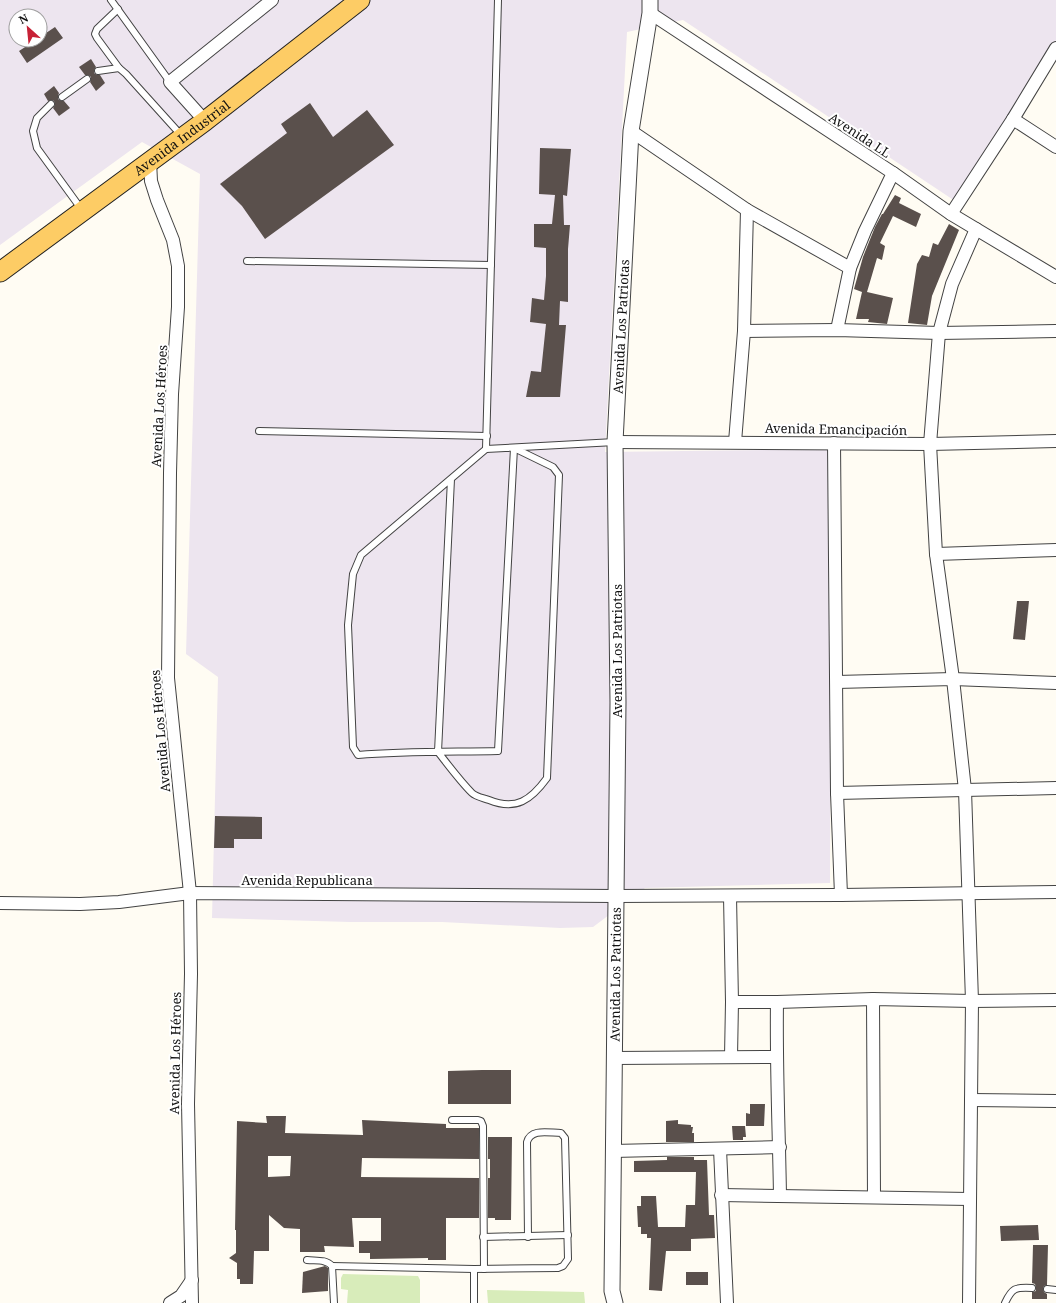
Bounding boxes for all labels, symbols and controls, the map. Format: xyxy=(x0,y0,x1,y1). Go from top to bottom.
north arrow xyxy=(8,8,48,48)
text: N xyxy=(16,10,31,27)
street label: Avenida Industrial xyxy=(130,96,234,180)
street label: Avenida LL xyxy=(826,108,894,162)
street label: Avenida Los Patriotas xyxy=(608,259,633,394)
street label: Avenida Los Héroes xyxy=(147,344,171,468)
street label: Avenida Emancipación xyxy=(765,419,908,439)
street label: Avenida Los Patriotas xyxy=(608,584,626,718)
street label: Avenida Los Héroes xyxy=(146,669,174,793)
street label: Avenida Republicana xyxy=(241,871,373,889)
street label: Avenida Los Patriotas xyxy=(606,907,625,1042)
street label: Avenida Los Héroes xyxy=(165,991,185,1114)

